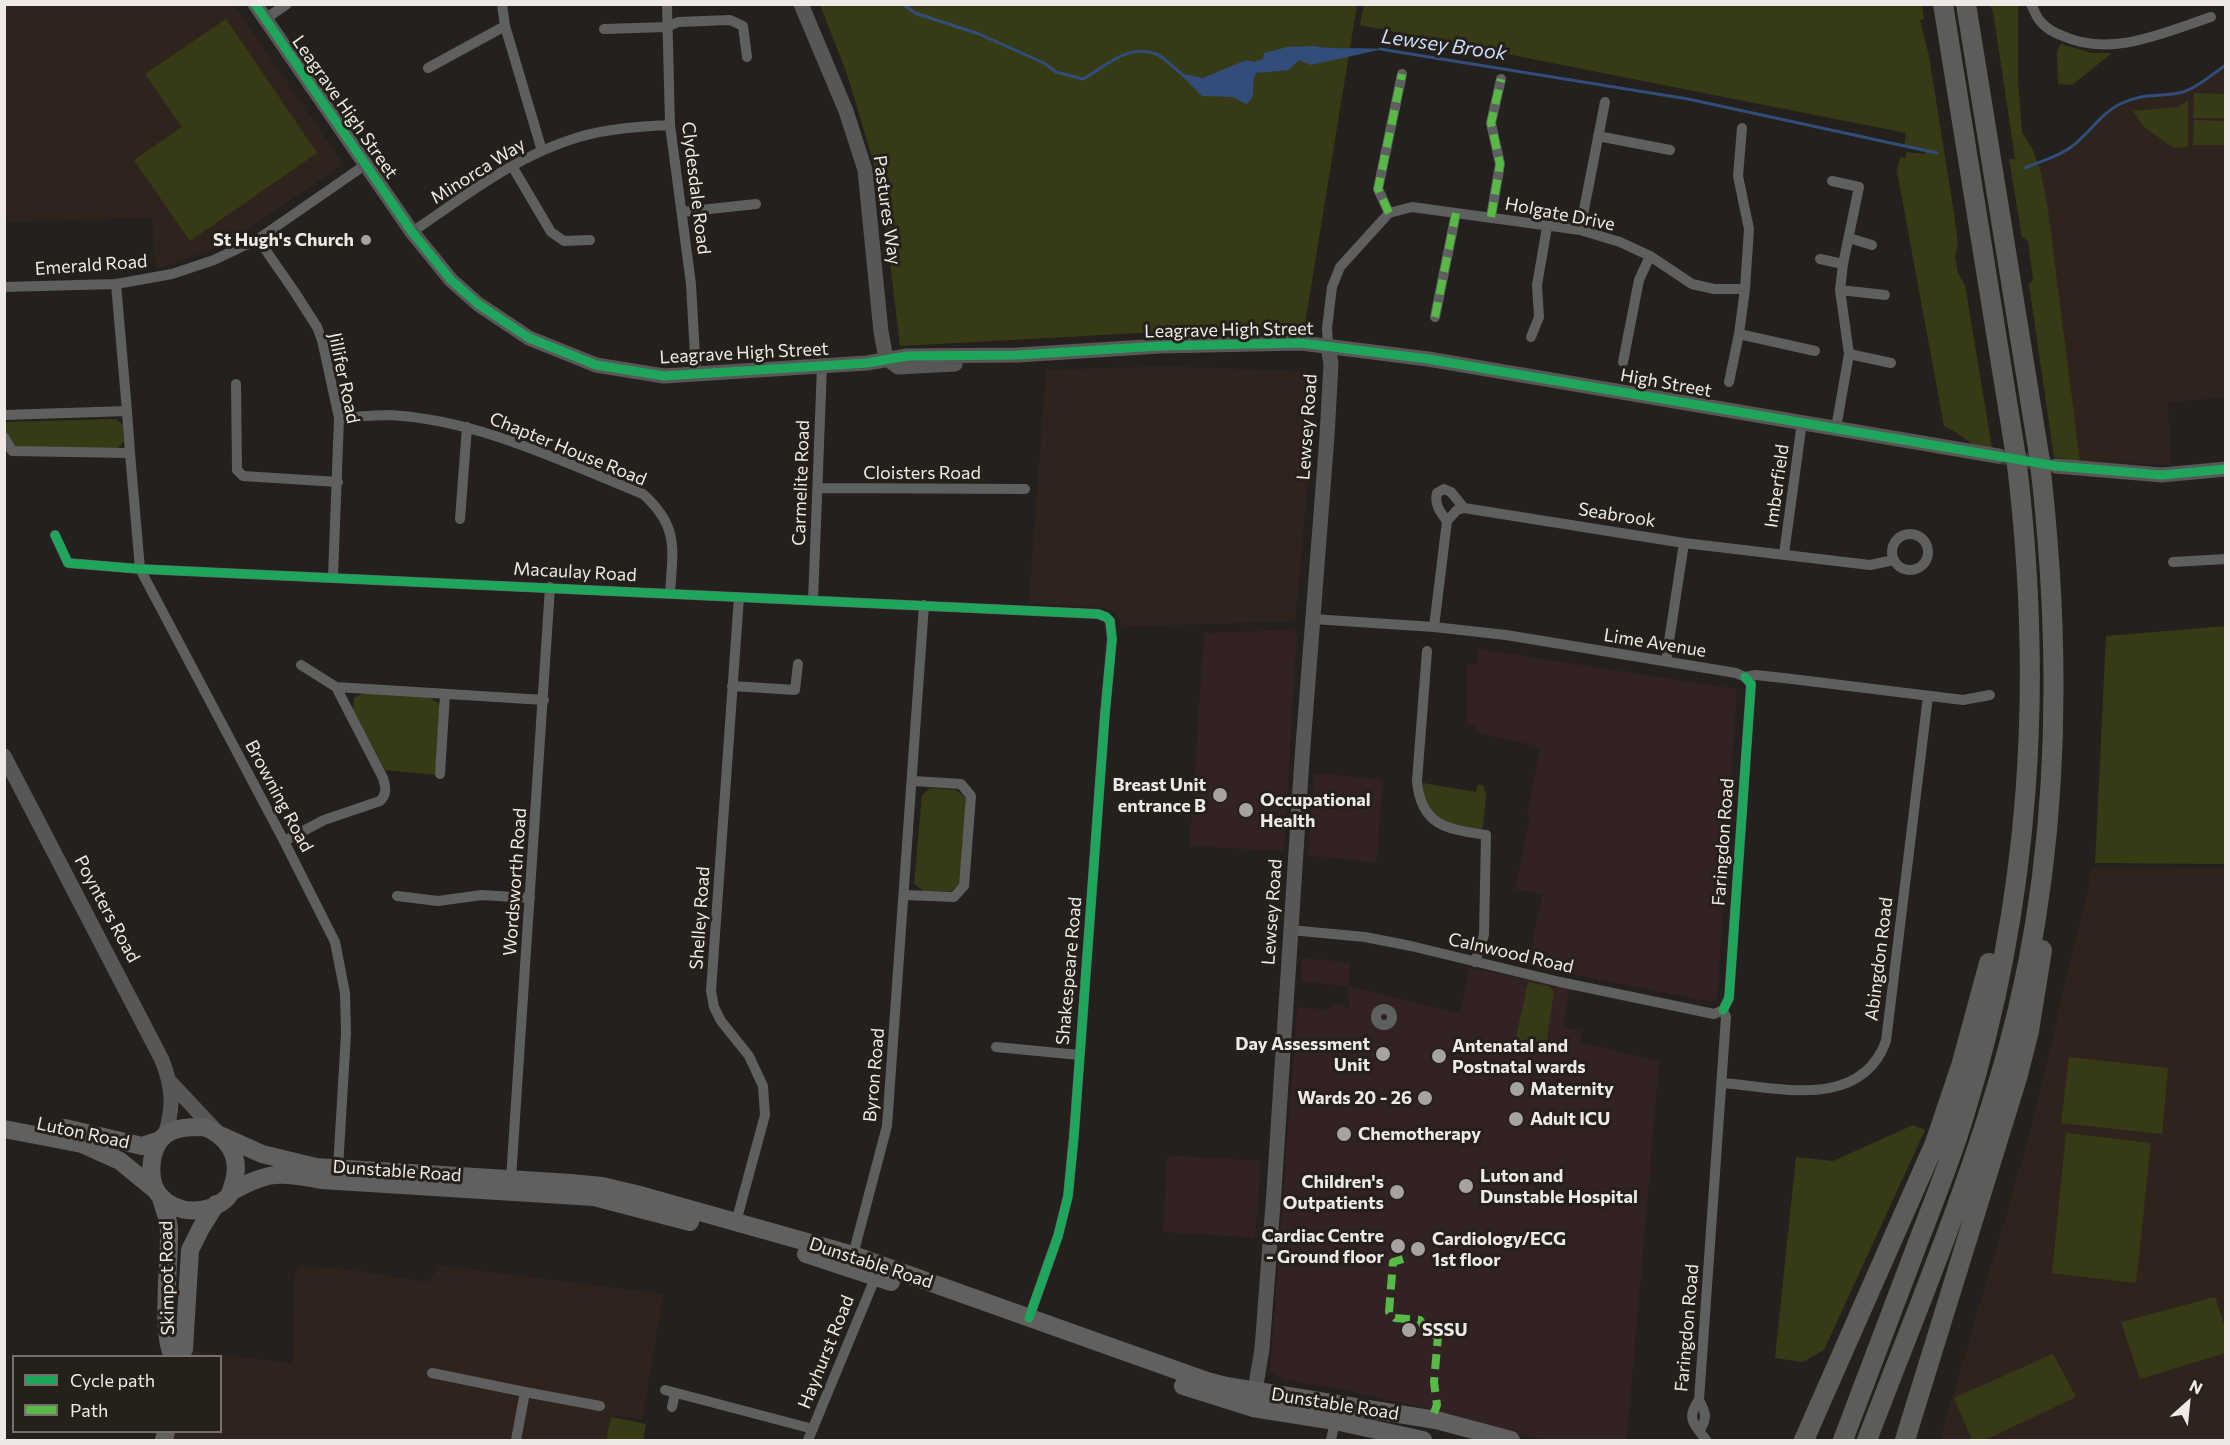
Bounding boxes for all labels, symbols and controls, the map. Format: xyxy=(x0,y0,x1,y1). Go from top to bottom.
water label: Lewsey Brook xyxy=(1380,24,1508,66)
street label: Leagrave High Street xyxy=(288,31,402,183)
street label: Clydesdale Road xyxy=(677,120,715,256)
street label: Minorca Way xyxy=(427,133,529,209)
street label: Pastures Way xyxy=(869,154,905,266)
street label: Holgate Drive xyxy=(1503,193,1617,235)
place label: St Hugh's Church xyxy=(213,229,354,251)
marker: St Hugh's Church xyxy=(359,233,373,247)
street label: Emerald Road xyxy=(34,250,148,280)
street label: Leagrave High Street xyxy=(1144,318,1314,342)
street label: Jillifer Road xyxy=(324,331,364,425)
street label: Leagrave High Street xyxy=(659,338,829,368)
street label: High Street xyxy=(1619,364,1713,402)
street label: Lewsey Road xyxy=(1293,373,1321,481)
street label: Chapter House Road xyxy=(486,408,650,490)
street label: Carmelite Road xyxy=(788,420,814,546)
street label: Imberfield xyxy=(1760,443,1794,529)
street label: Cloisters Road xyxy=(863,462,981,484)
street label: Seabrook xyxy=(1577,498,1657,532)
street label: Macaulay Road xyxy=(513,558,637,586)
street label: Lime Avenue xyxy=(1602,624,1708,662)
street label: Browning Road xyxy=(240,736,318,856)
place label: Breast Unit entrance B xyxy=(1112,774,1206,816)
street label: Faringdon Road xyxy=(1708,777,1738,907)
marker: Breast Unit entrance B xyxy=(1211,786,1229,804)
place label: Occupational Health xyxy=(1260,789,1371,832)
marker: Occupational Health xyxy=(1237,801,1255,819)
street label: Wordsworth Road xyxy=(499,807,531,957)
street label: Poynters Road xyxy=(70,852,144,966)
street label: Lewsey Road xyxy=(1258,858,1286,966)
street label: Shelley Road xyxy=(686,866,714,970)
street label: Shakespeare Road xyxy=(1052,896,1086,1046)
street label: Abingdon Road xyxy=(1861,896,1897,1022)
street label: Calnwood Road xyxy=(1446,928,1576,978)
street label: Byron Road xyxy=(859,1027,889,1123)
place label: Day Assessment Unit xyxy=(1235,1033,1370,1076)
place label: Antenatal and Postnatal wards xyxy=(1452,1035,1586,1078)
marker: Day Assessment Unit xyxy=(1374,1045,1392,1063)
marker: Antenatal and Postnatal wards xyxy=(1430,1047,1448,1065)
place label: Maternity xyxy=(1530,1078,1614,1100)
marker: Maternity xyxy=(1508,1080,1526,1098)
place label: Wards 20 - 26 xyxy=(1297,1087,1412,1109)
marker: Wards 20 - 26 xyxy=(1416,1089,1434,1107)
place label: Adult ICU xyxy=(1530,1108,1610,1130)
marker: Adult ICU xyxy=(1507,1110,1525,1128)
street label: Luton Road xyxy=(35,1113,131,1153)
place label: Chemotherapy xyxy=(1358,1123,1481,1145)
marker: Chemotherapy xyxy=(1335,1125,1353,1143)
street label: Dunstable Road xyxy=(332,1156,462,1186)
place label: Luton and Dunstable Hospital xyxy=(1480,1165,1638,1208)
place label: Children's Outpatients xyxy=(1283,1171,1384,1214)
marker: Luton and Dunstable Hospital xyxy=(1457,1177,1475,1195)
marker: Children's Outpatients xyxy=(1388,1183,1406,1201)
street label: Skimpot Road xyxy=(155,1220,179,1336)
place label: Cardiac Centre - Ground floor xyxy=(1261,1225,1384,1268)
place label: Cardiology/ECG 1st floor xyxy=(1432,1228,1566,1270)
street label: Dunstable Road xyxy=(806,1233,936,1293)
marker: Cardiac Centre - Ground floor xyxy=(1389,1237,1407,1255)
marker: Cardiology/ECG 1st floor xyxy=(1409,1240,1427,1258)
street label: Faringdon Road xyxy=(1671,1263,1703,1393)
street label: Hayhurst Road xyxy=(793,1292,859,1412)
place label: SSSU xyxy=(1422,1319,1468,1341)
marker: SSSU xyxy=(1400,1321,1418,1339)
legend xyxy=(12,1355,222,1433)
text: Cycle path xyxy=(70,1369,155,1391)
north arrow xyxy=(2158,1373,2218,1433)
text: N xyxy=(2187,1375,2206,1398)
street label: Dunstable Road xyxy=(1270,1383,1400,1425)
text: Path xyxy=(70,1399,108,1421)

